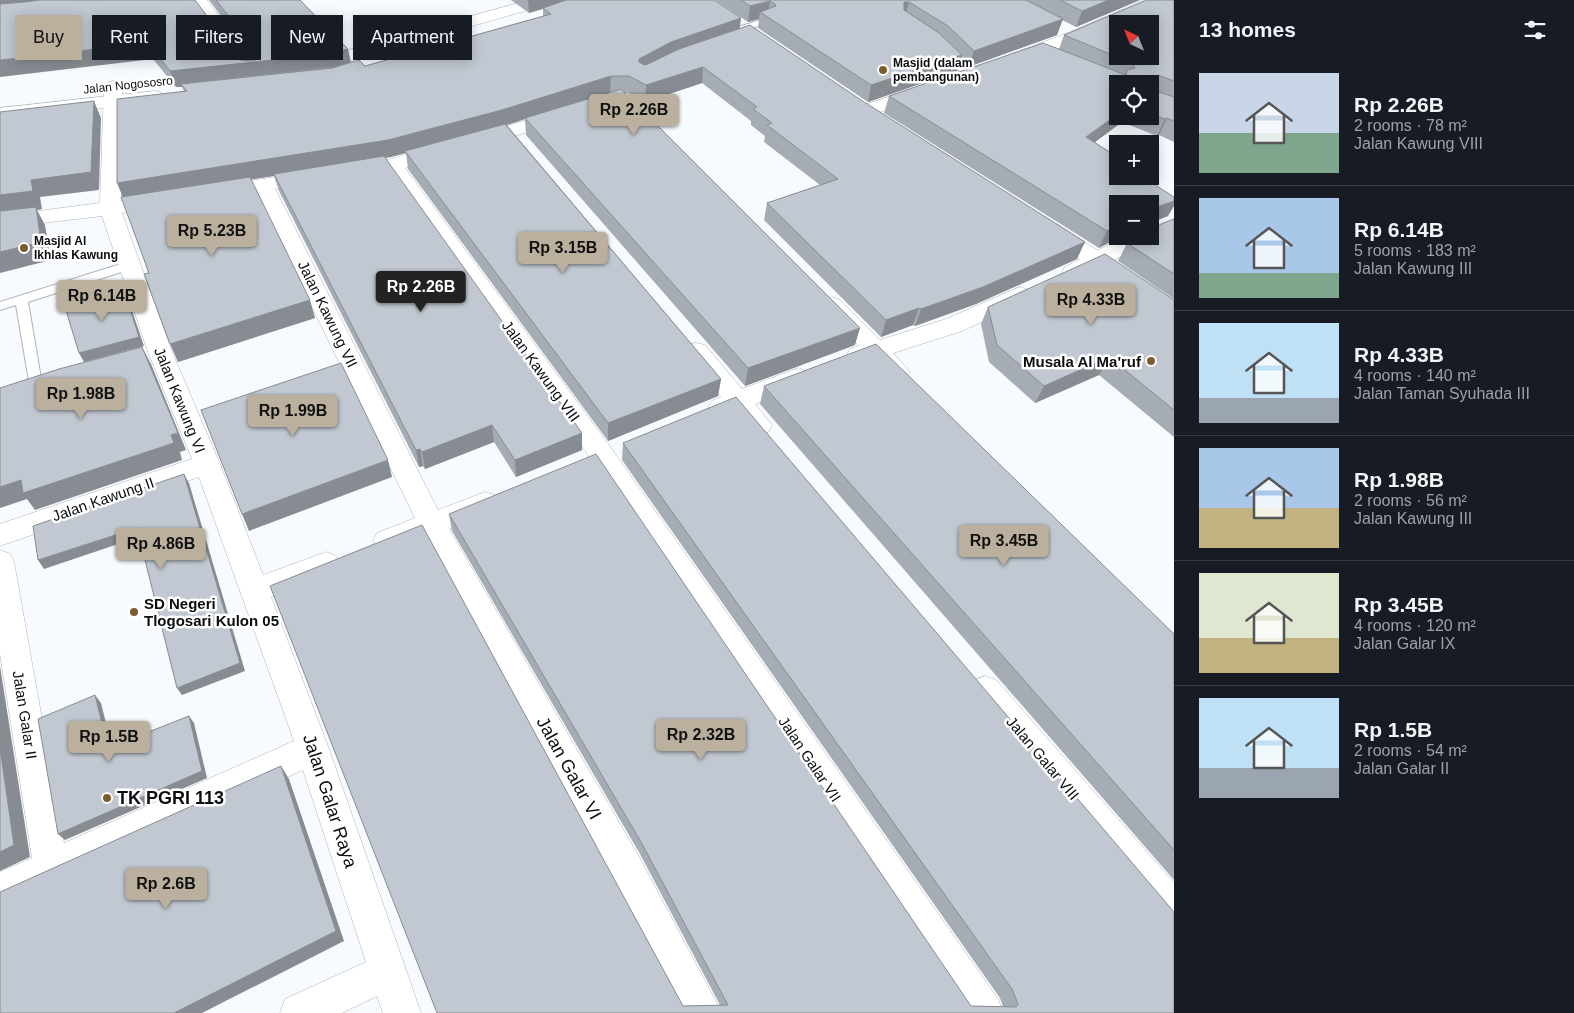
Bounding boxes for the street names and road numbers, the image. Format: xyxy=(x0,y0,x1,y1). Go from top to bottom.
street label: Jalan Nogososro xyxy=(82,73,174,97)
street label: Jalan Kawung VII xyxy=(295,258,361,370)
street label: Jalan Kawung VIII xyxy=(499,317,583,425)
street label: Jalan Kawung VI xyxy=(151,345,209,455)
street label: Jalan Kawung II xyxy=(50,474,156,524)
street label: Jalan Galar II xyxy=(10,670,40,760)
street label: Jalan Galar VI xyxy=(533,713,605,823)
street label: Jalan Galar VII xyxy=(775,713,845,805)
street label: Jalan Galar VIII xyxy=(1003,713,1083,803)
street label: Jalan Galar Raya xyxy=(299,732,361,871)

